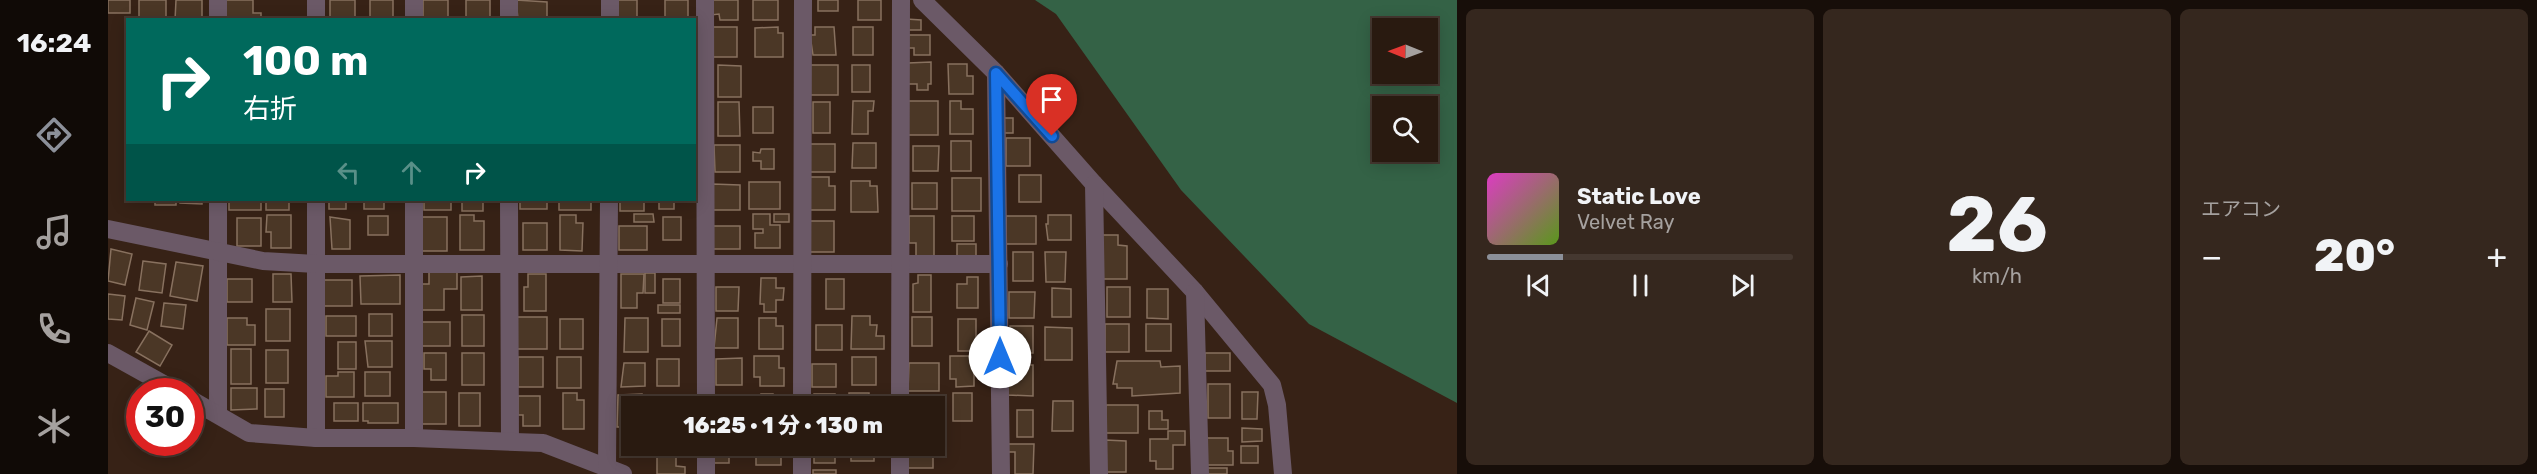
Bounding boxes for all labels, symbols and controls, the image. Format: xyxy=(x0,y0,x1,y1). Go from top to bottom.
north arrow xyxy=(1372,18,1438,84)
map controls xyxy=(1372,18,1438,162)
text: 16:24 xyxy=(17,27,91,59)
text: 100 m xyxy=(243,36,368,86)
icon: right xyxy=(144,42,222,120)
pin xyxy=(1026,74,1077,136)
icon: arrive xyxy=(1035,83,1068,116)
text: 右折 xyxy=(243,93,297,125)
button: search xyxy=(1372,96,1438,162)
icon: directions xyxy=(33,114,75,156)
icon: left xyxy=(332,156,365,189)
icon: ahead xyxy=(395,156,428,189)
icon: right xyxy=(458,156,491,189)
text: 26 xyxy=(1946,178,2048,271)
text: Static Love xyxy=(1577,183,1701,210)
text: エアコン xyxy=(2201,197,2281,221)
text: Velvet Ray xyxy=(1577,210,1675,234)
icon: music xyxy=(33,211,75,253)
text: 20° xyxy=(2314,229,2395,282)
text: − xyxy=(2201,237,2222,276)
text: + xyxy=(2486,237,2507,276)
text: km/h xyxy=(1972,264,2022,288)
icon: previous xyxy=(1522,269,1555,302)
icon: pause xyxy=(1624,269,1657,302)
icon: next xyxy=(1726,269,1759,302)
icon: phone xyxy=(33,308,75,350)
position arrow xyxy=(968,325,1032,389)
speed limit sign: 30 xyxy=(126,378,204,456)
icon: climate xyxy=(33,405,75,447)
text: 16:25 · 1 分 · 130 m xyxy=(683,412,883,439)

